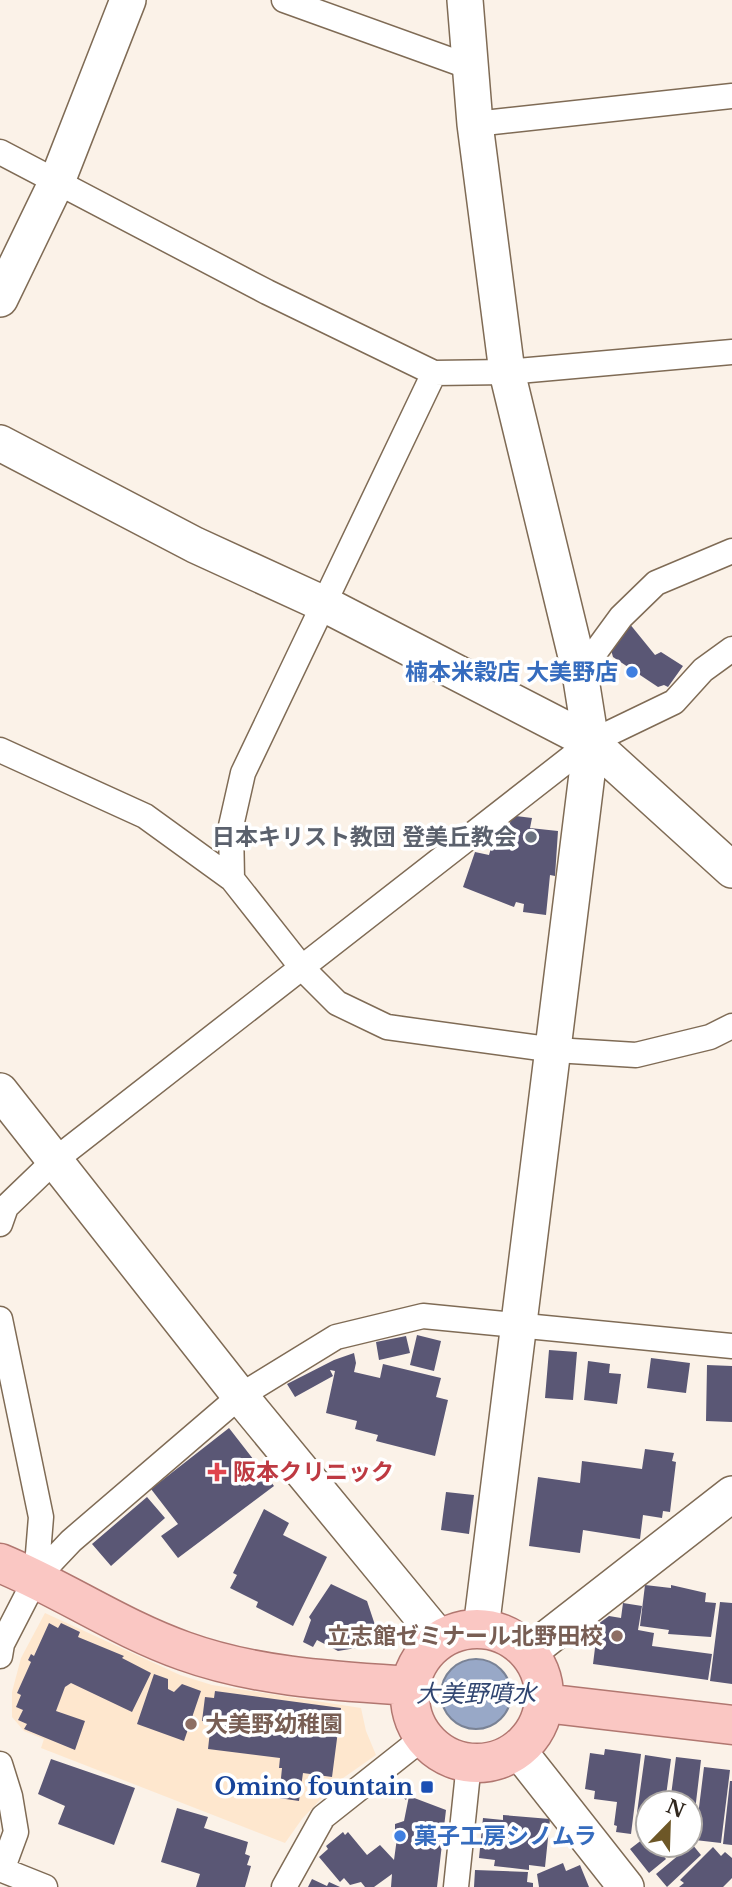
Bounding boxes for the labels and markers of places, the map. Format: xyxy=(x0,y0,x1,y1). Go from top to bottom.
place label: 楠本米穀店 大美野店 xyxy=(405,658,618,686)
marker: 楠本米穀店 大美野店 xyxy=(624,664,640,680)
place label: 日本キリスト教団 登美丘教会 xyxy=(212,823,517,851)
marker: 日本キリスト教団 登美丘教会 xyxy=(523,829,539,845)
place label: 阪本クリニック xyxy=(233,1458,394,1486)
marker: 阪本クリニック xyxy=(207,1462,227,1482)
place label: 立志館ゼミナール北野田校 xyxy=(327,1622,603,1650)
marker: 立志館ゼミナール北野田校 xyxy=(609,1628,625,1644)
place label: 大美野幼稚園 xyxy=(205,1710,343,1738)
marker: 大美野幼稚園 xyxy=(183,1716,199,1732)
place label: Omino fountain xyxy=(214,1773,413,1801)
marker: Omino fountain xyxy=(419,1779,435,1795)
place label: 菓子工房シノムラ xyxy=(414,1822,597,1850)
marker: 菓子工房シノムラ xyxy=(392,1828,408,1844)

